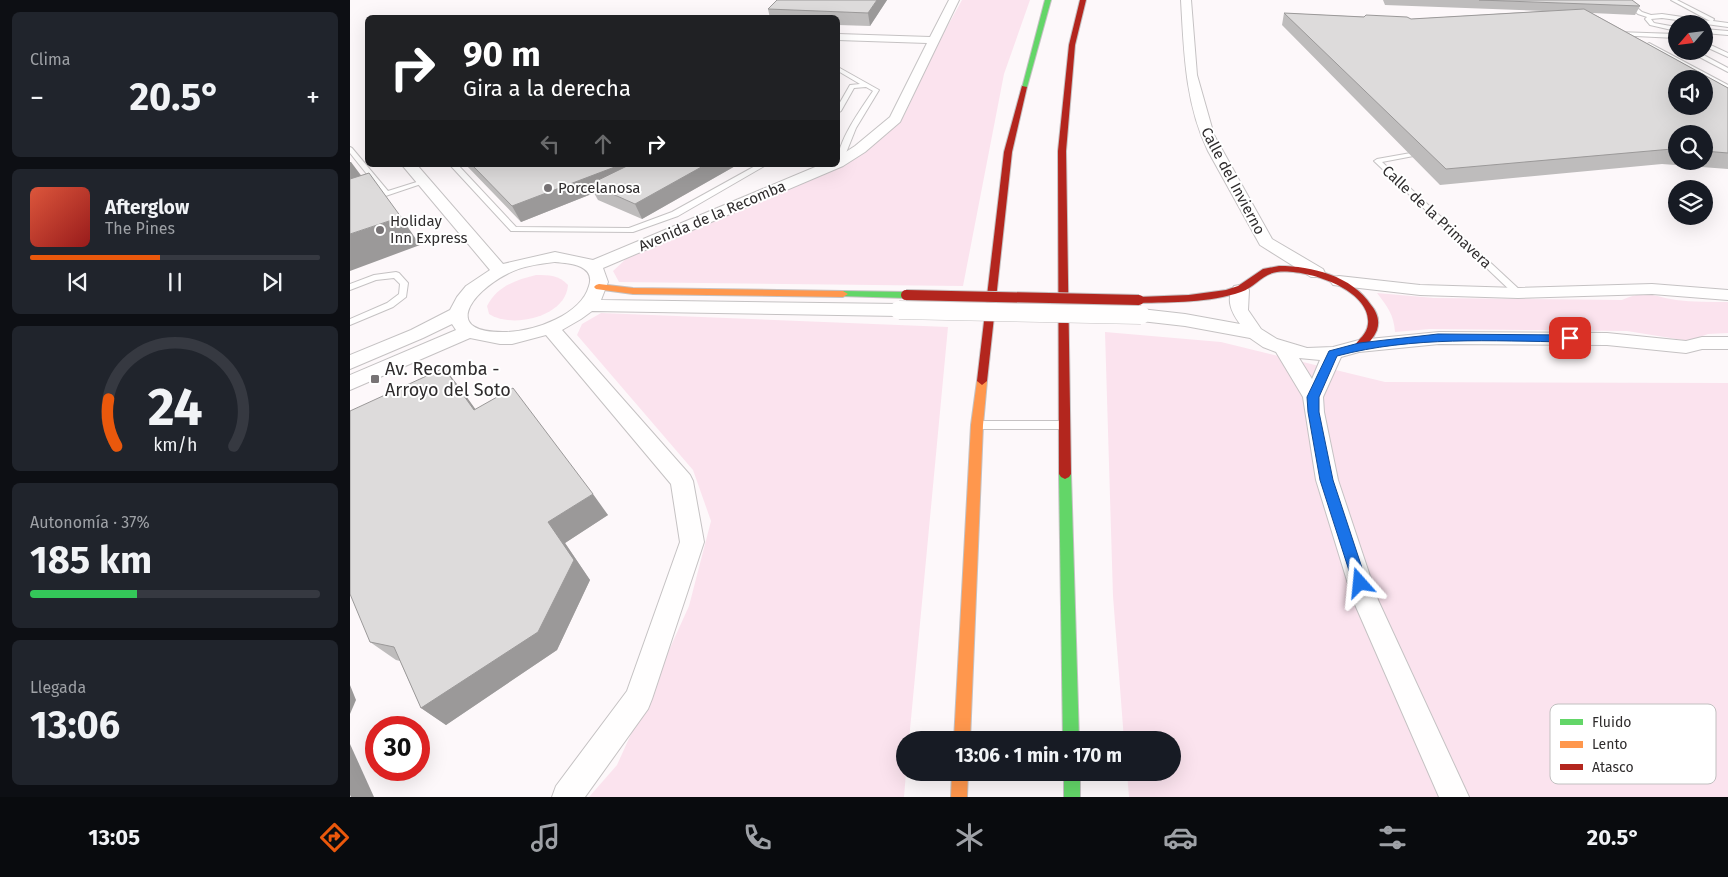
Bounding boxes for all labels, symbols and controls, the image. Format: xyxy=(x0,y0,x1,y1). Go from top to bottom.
north arrow xyxy=(1668,15,1712,60)
map controls xyxy=(1668,15,1713,225)
text: 90 m xyxy=(463,33,541,75)
icon: right xyxy=(380,35,445,100)
text: Clima xyxy=(30,50,70,69)
button: sound xyxy=(1668,70,1713,115)
text: 20.5° xyxy=(129,74,221,120)
text: Gira a la derecha xyxy=(463,75,631,102)
text: − xyxy=(30,81,44,114)
text: + xyxy=(306,81,320,114)
street label: Calle del Invierno xyxy=(1197,124,1269,238)
button: search xyxy=(1668,125,1713,170)
icon: left xyxy=(536,130,564,158)
icon: ahead xyxy=(589,130,617,158)
icon: right xyxy=(642,130,670,158)
street label: Calle de la Primavera xyxy=(1379,162,1495,272)
street label: Avenida de la Recomba xyxy=(636,177,788,255)
place label: Porcelanosa xyxy=(558,179,640,197)
button: layers xyxy=(1668,180,1713,225)
marker: Porcelanosa xyxy=(542,182,554,194)
text: Afterglow xyxy=(105,196,189,219)
place label: Holiday Inn Express xyxy=(390,212,468,247)
text: The Pines xyxy=(105,219,175,238)
marker: Holiday Inn Express xyxy=(374,224,386,236)
icon: previous xyxy=(64,268,92,296)
icon: pause xyxy=(161,268,189,296)
icon: next xyxy=(258,268,286,296)
pin xyxy=(1549,317,1591,359)
icon: arrive xyxy=(1556,324,1584,352)
place label: Av. Recomba - Arroyo del Soto xyxy=(385,358,511,401)
marker: Av. Recomba - Arroyo del Soto xyxy=(369,373,381,385)
text: 24 xyxy=(148,376,202,439)
text: km/h xyxy=(153,434,197,456)
text: Autonomía · 37% xyxy=(30,513,150,532)
text: 185 km xyxy=(30,537,152,583)
position arrow xyxy=(1333,556,1385,608)
text: Llegada xyxy=(30,678,86,697)
text: 13:06 xyxy=(30,702,120,748)
legend xyxy=(1550,704,1716,784)
text: Fluido xyxy=(1592,714,1631,731)
speed limit sign: 30 xyxy=(365,716,430,781)
text: Lento xyxy=(1592,736,1627,753)
text: 13:06 · 1 min · 170 m xyxy=(955,744,1122,767)
text: Atasco xyxy=(1592,759,1634,776)
icon: directions xyxy=(317,820,352,855)
icon: music xyxy=(528,820,563,855)
icon: phone xyxy=(740,820,775,855)
icon: climate xyxy=(952,820,987,855)
icon: car xyxy=(1163,820,1198,855)
icon: filters xyxy=(1375,820,1410,855)
text: 13:05 xyxy=(88,824,140,851)
text: 20.5° xyxy=(1587,824,1640,851)

